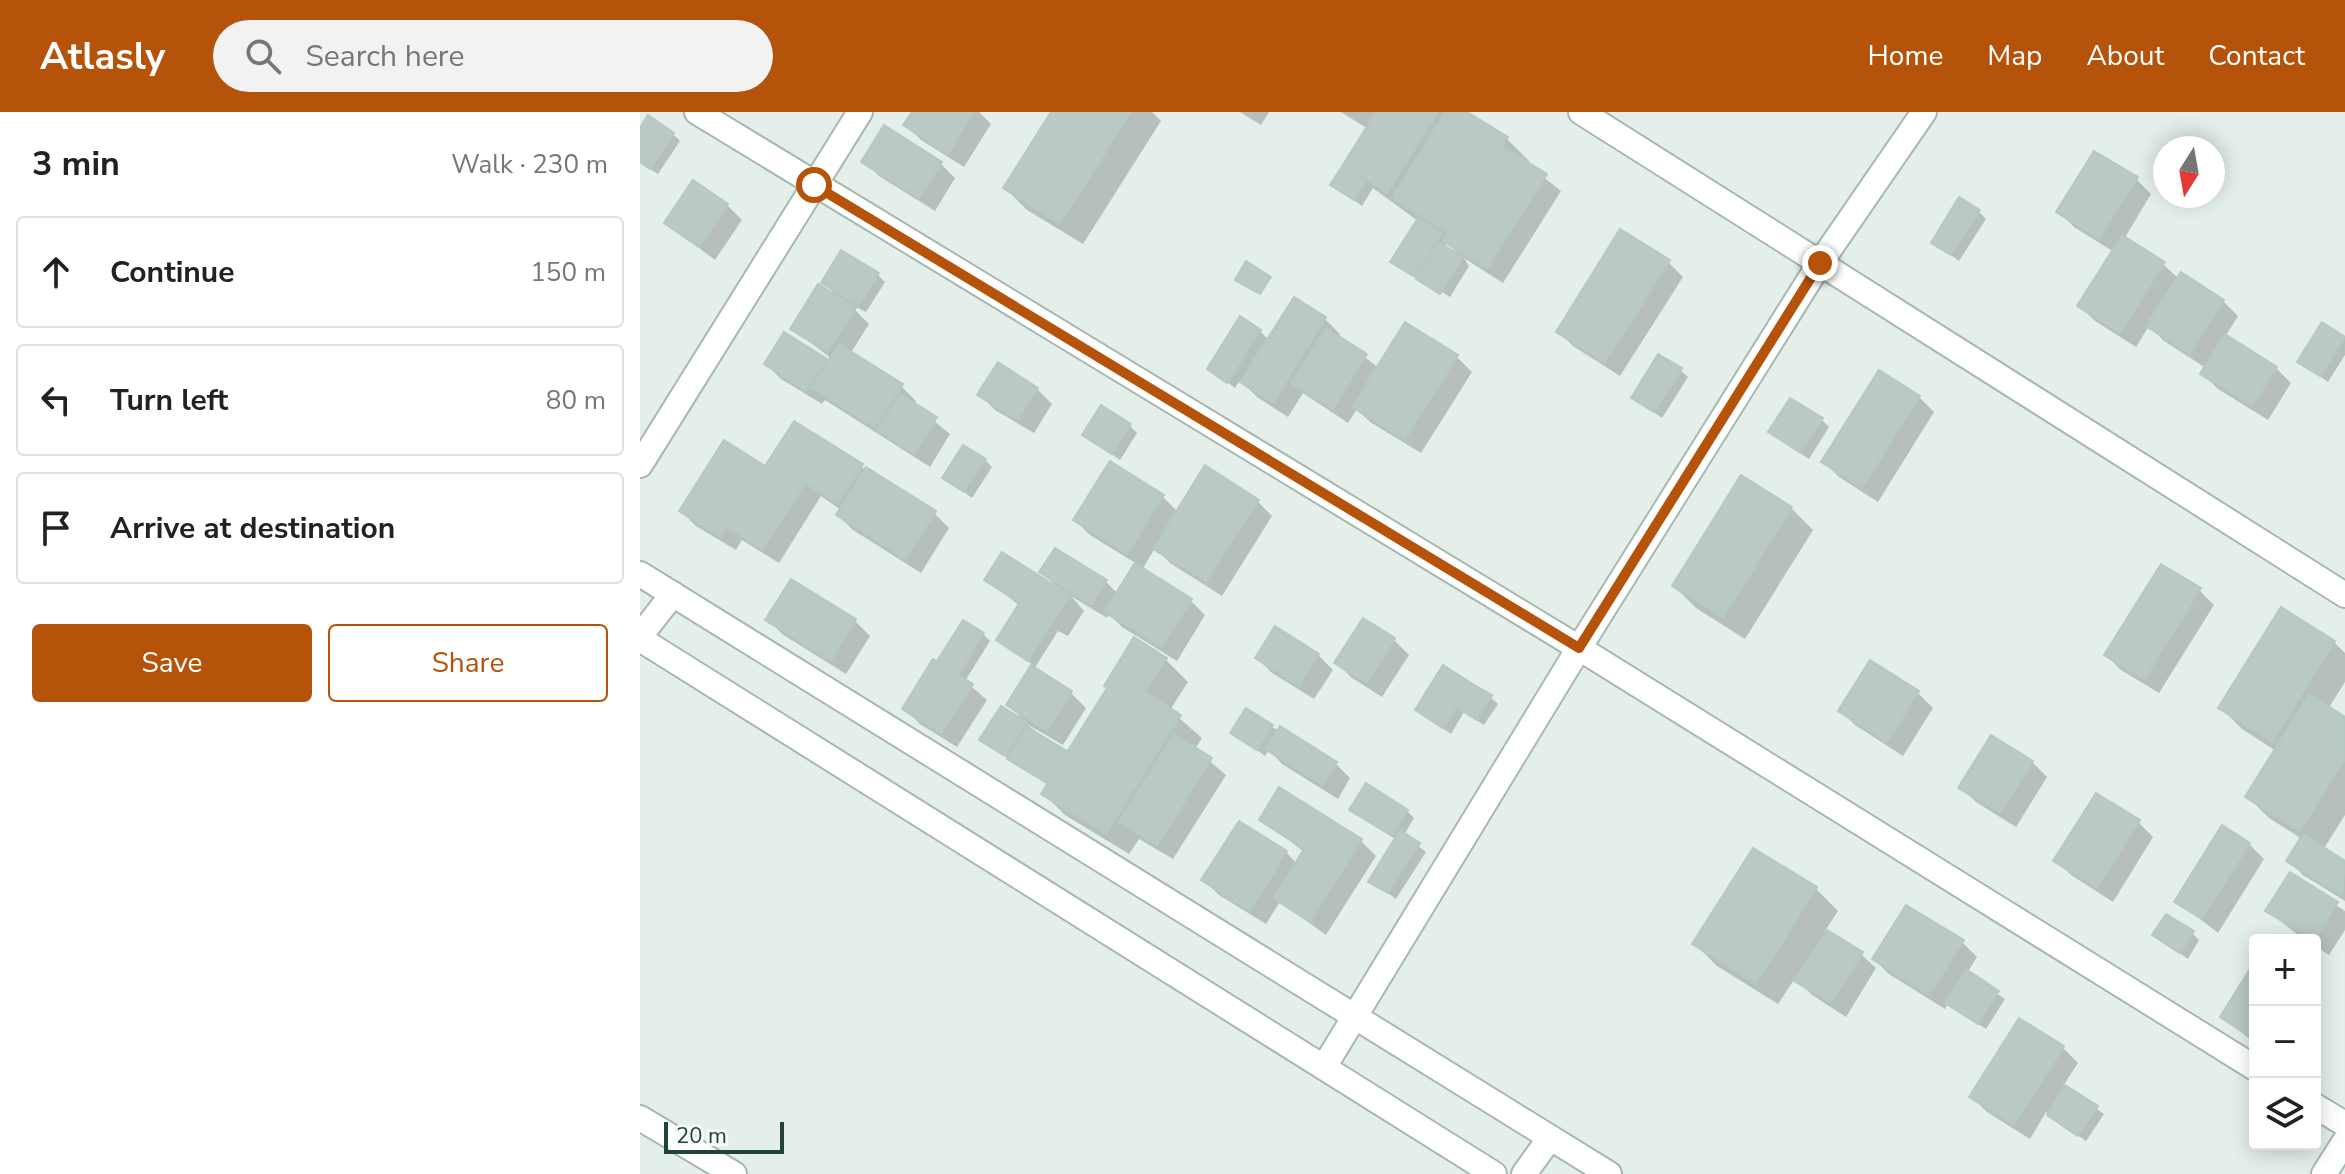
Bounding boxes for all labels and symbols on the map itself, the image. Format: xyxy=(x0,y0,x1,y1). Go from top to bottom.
north arrow xyxy=(2153,136,2225,208)
route start xyxy=(796,167,832,203)
route end xyxy=(1802,245,1838,281)
scale bar xyxy=(664,1118,784,1154)

